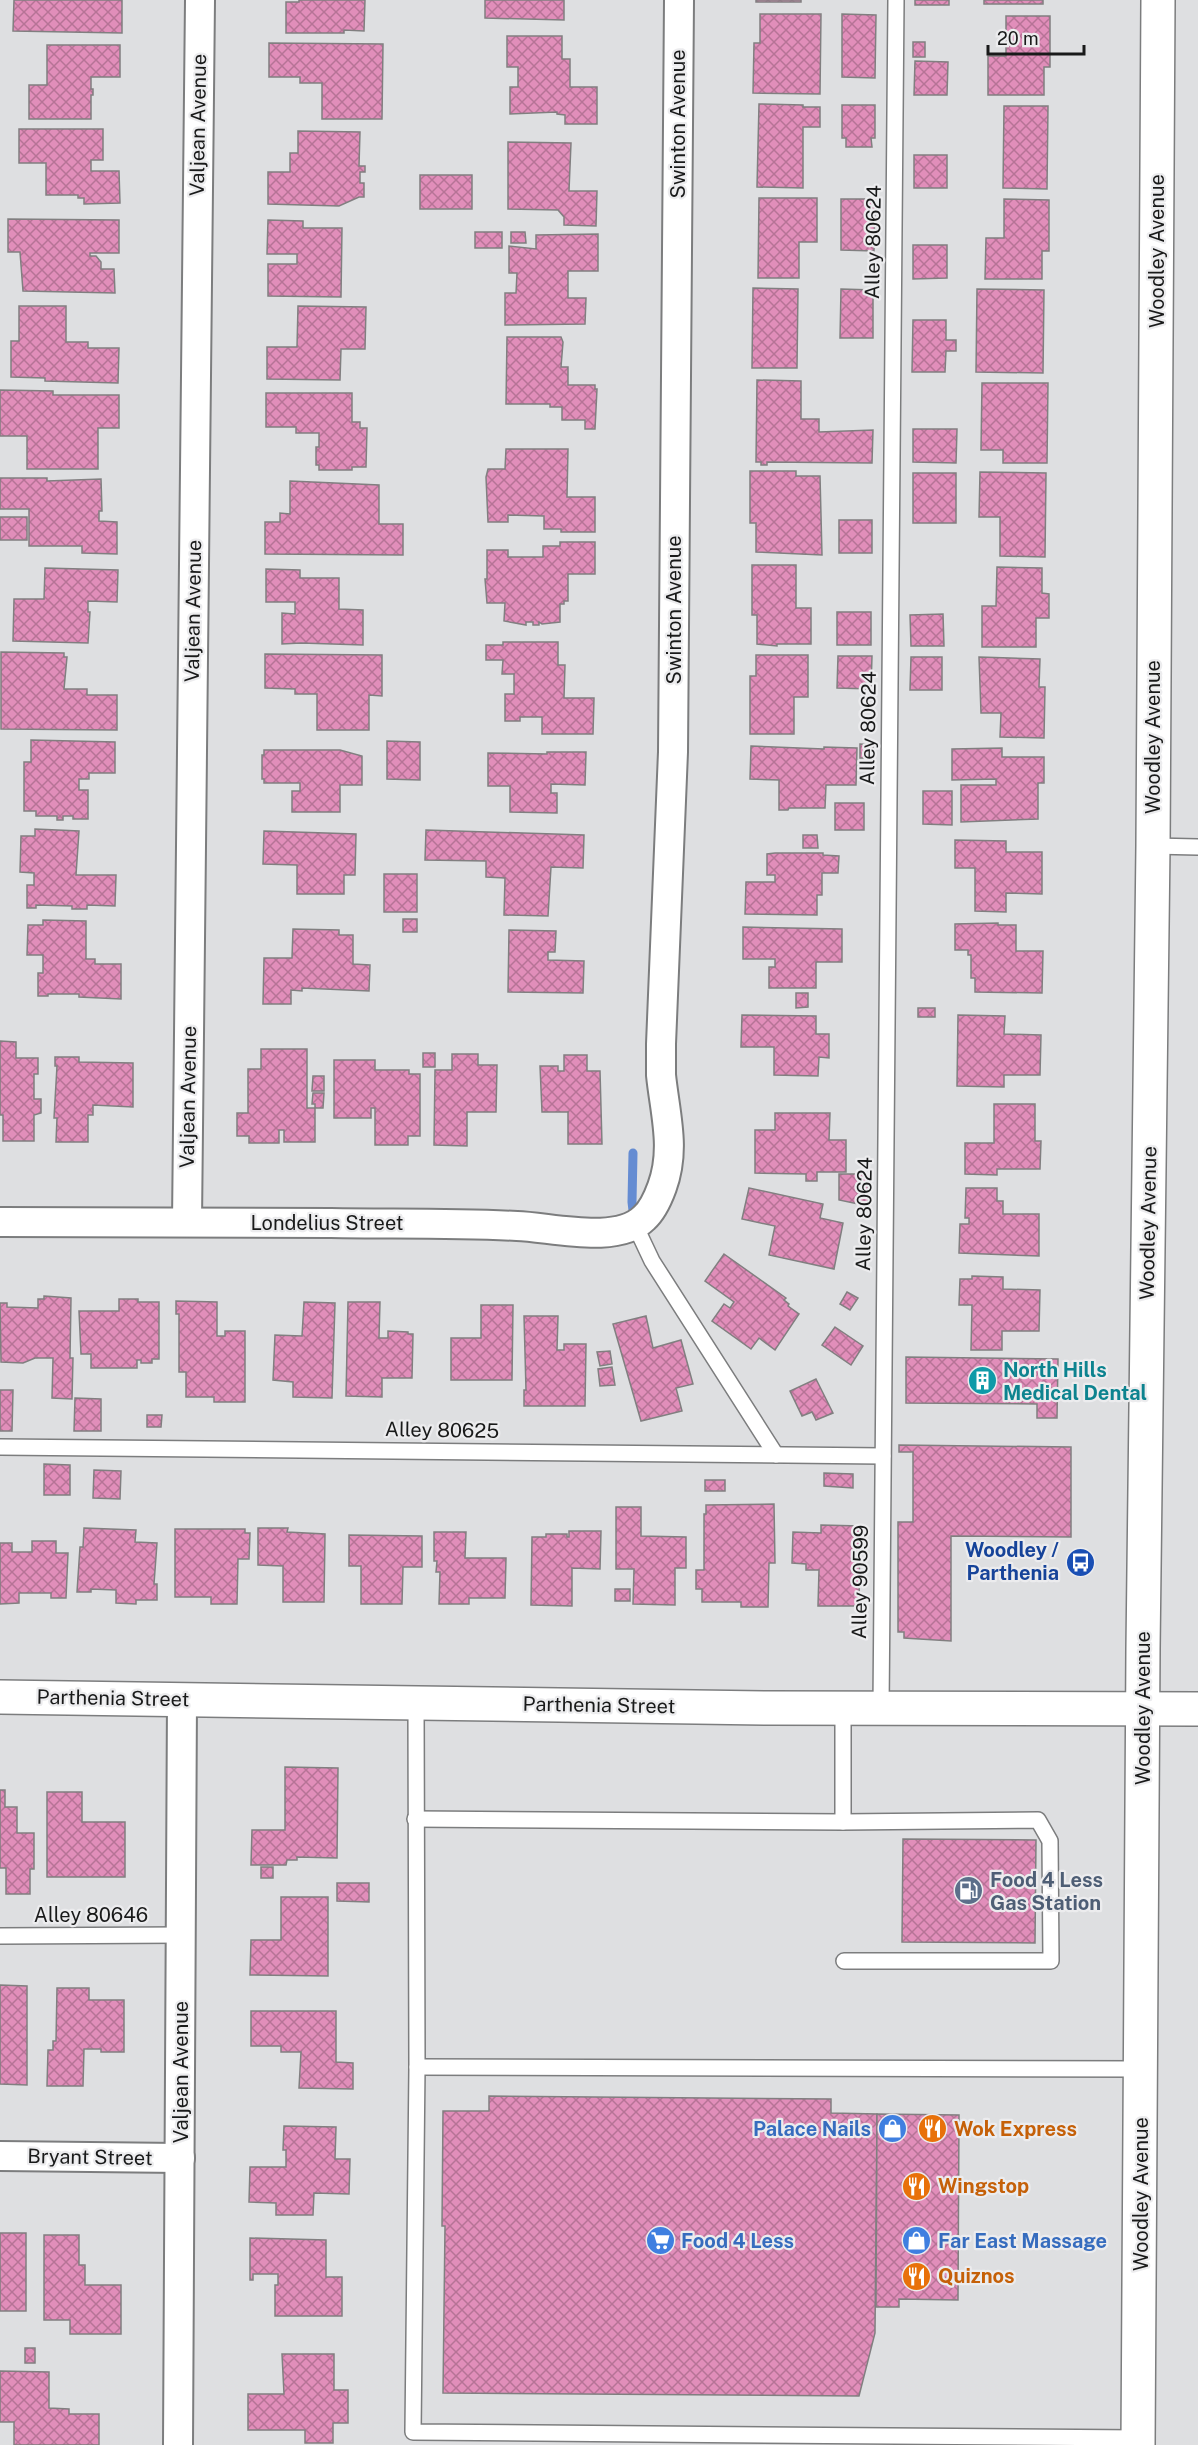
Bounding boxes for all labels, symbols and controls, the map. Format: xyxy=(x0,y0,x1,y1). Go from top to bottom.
scale bar xyxy=(988,18,1084,56)
text: 20 m xyxy=(997,28,1039,49)
street label: Swinton Avenue xyxy=(666,49,690,199)
street label: Valjean Avenue xyxy=(185,54,211,196)
street label: Woodley Avenue xyxy=(1145,174,1169,328)
street label: Alley 80624 xyxy=(860,185,886,299)
street label: Swinton Avenue xyxy=(662,535,686,685)
street label: Valjean Avenue xyxy=(180,540,206,682)
street label: Woodley Avenue xyxy=(1141,660,1165,814)
street label: Alley 80624 xyxy=(855,671,881,785)
street label: Valjean Avenue xyxy=(175,1026,201,1168)
street label: Woodley Avenue xyxy=(1135,1146,1161,1300)
street label: Alley 80624 xyxy=(851,1157,877,1271)
street label: Londelius Street xyxy=(250,1211,404,1235)
place label: North Hills Medical Dental xyxy=(1003,1358,1147,1405)
building icon: North Hills Medical Dental xyxy=(966,1365,998,1397)
street label: Alley 80625 xyxy=(385,1417,499,1443)
street label: Alley 90599 xyxy=(847,1525,873,1639)
place label: Woodley / Parthenia xyxy=(965,1538,1059,1585)
bus stop icon: Woodley / Parthenia xyxy=(1064,1546,1096,1578)
street label: Woodley Avenue xyxy=(1131,1631,1155,1785)
street label: Parthenia Street xyxy=(36,1685,190,1711)
street label: Parthenia Street xyxy=(522,1692,676,1718)
place label: Food 4 Less Gas Station xyxy=(990,1868,1103,1915)
fuel station icon: Food 4 Less Gas Station xyxy=(953,1875,985,1907)
street label: Alley 80646 xyxy=(34,1903,148,1927)
street label: Valjean Avenue xyxy=(169,2001,193,2143)
shop icon: Palace Nails xyxy=(876,2113,908,2145)
restaurant icon: Wok Express xyxy=(917,2113,949,2145)
place label: Palace Nails xyxy=(753,2117,871,2141)
place label: Wok Express xyxy=(954,2117,1077,2141)
street label: Woodley Avenue xyxy=(1129,2117,1153,2271)
street label: Bryant Street xyxy=(27,2144,153,2170)
restaurant icon: Wingstop xyxy=(901,2170,933,2202)
place label: Wingstop xyxy=(938,2174,1029,2198)
supermarket icon: Food 4 Less xyxy=(644,2225,676,2257)
shop icon: Far East Massage xyxy=(901,2225,933,2257)
place label: Food 4 Less xyxy=(681,2229,794,2253)
place label: Far East Massage xyxy=(938,2229,1107,2253)
restaurant icon: Quiznos xyxy=(901,2260,933,2292)
place label: Quiznos xyxy=(938,2264,1015,2288)

